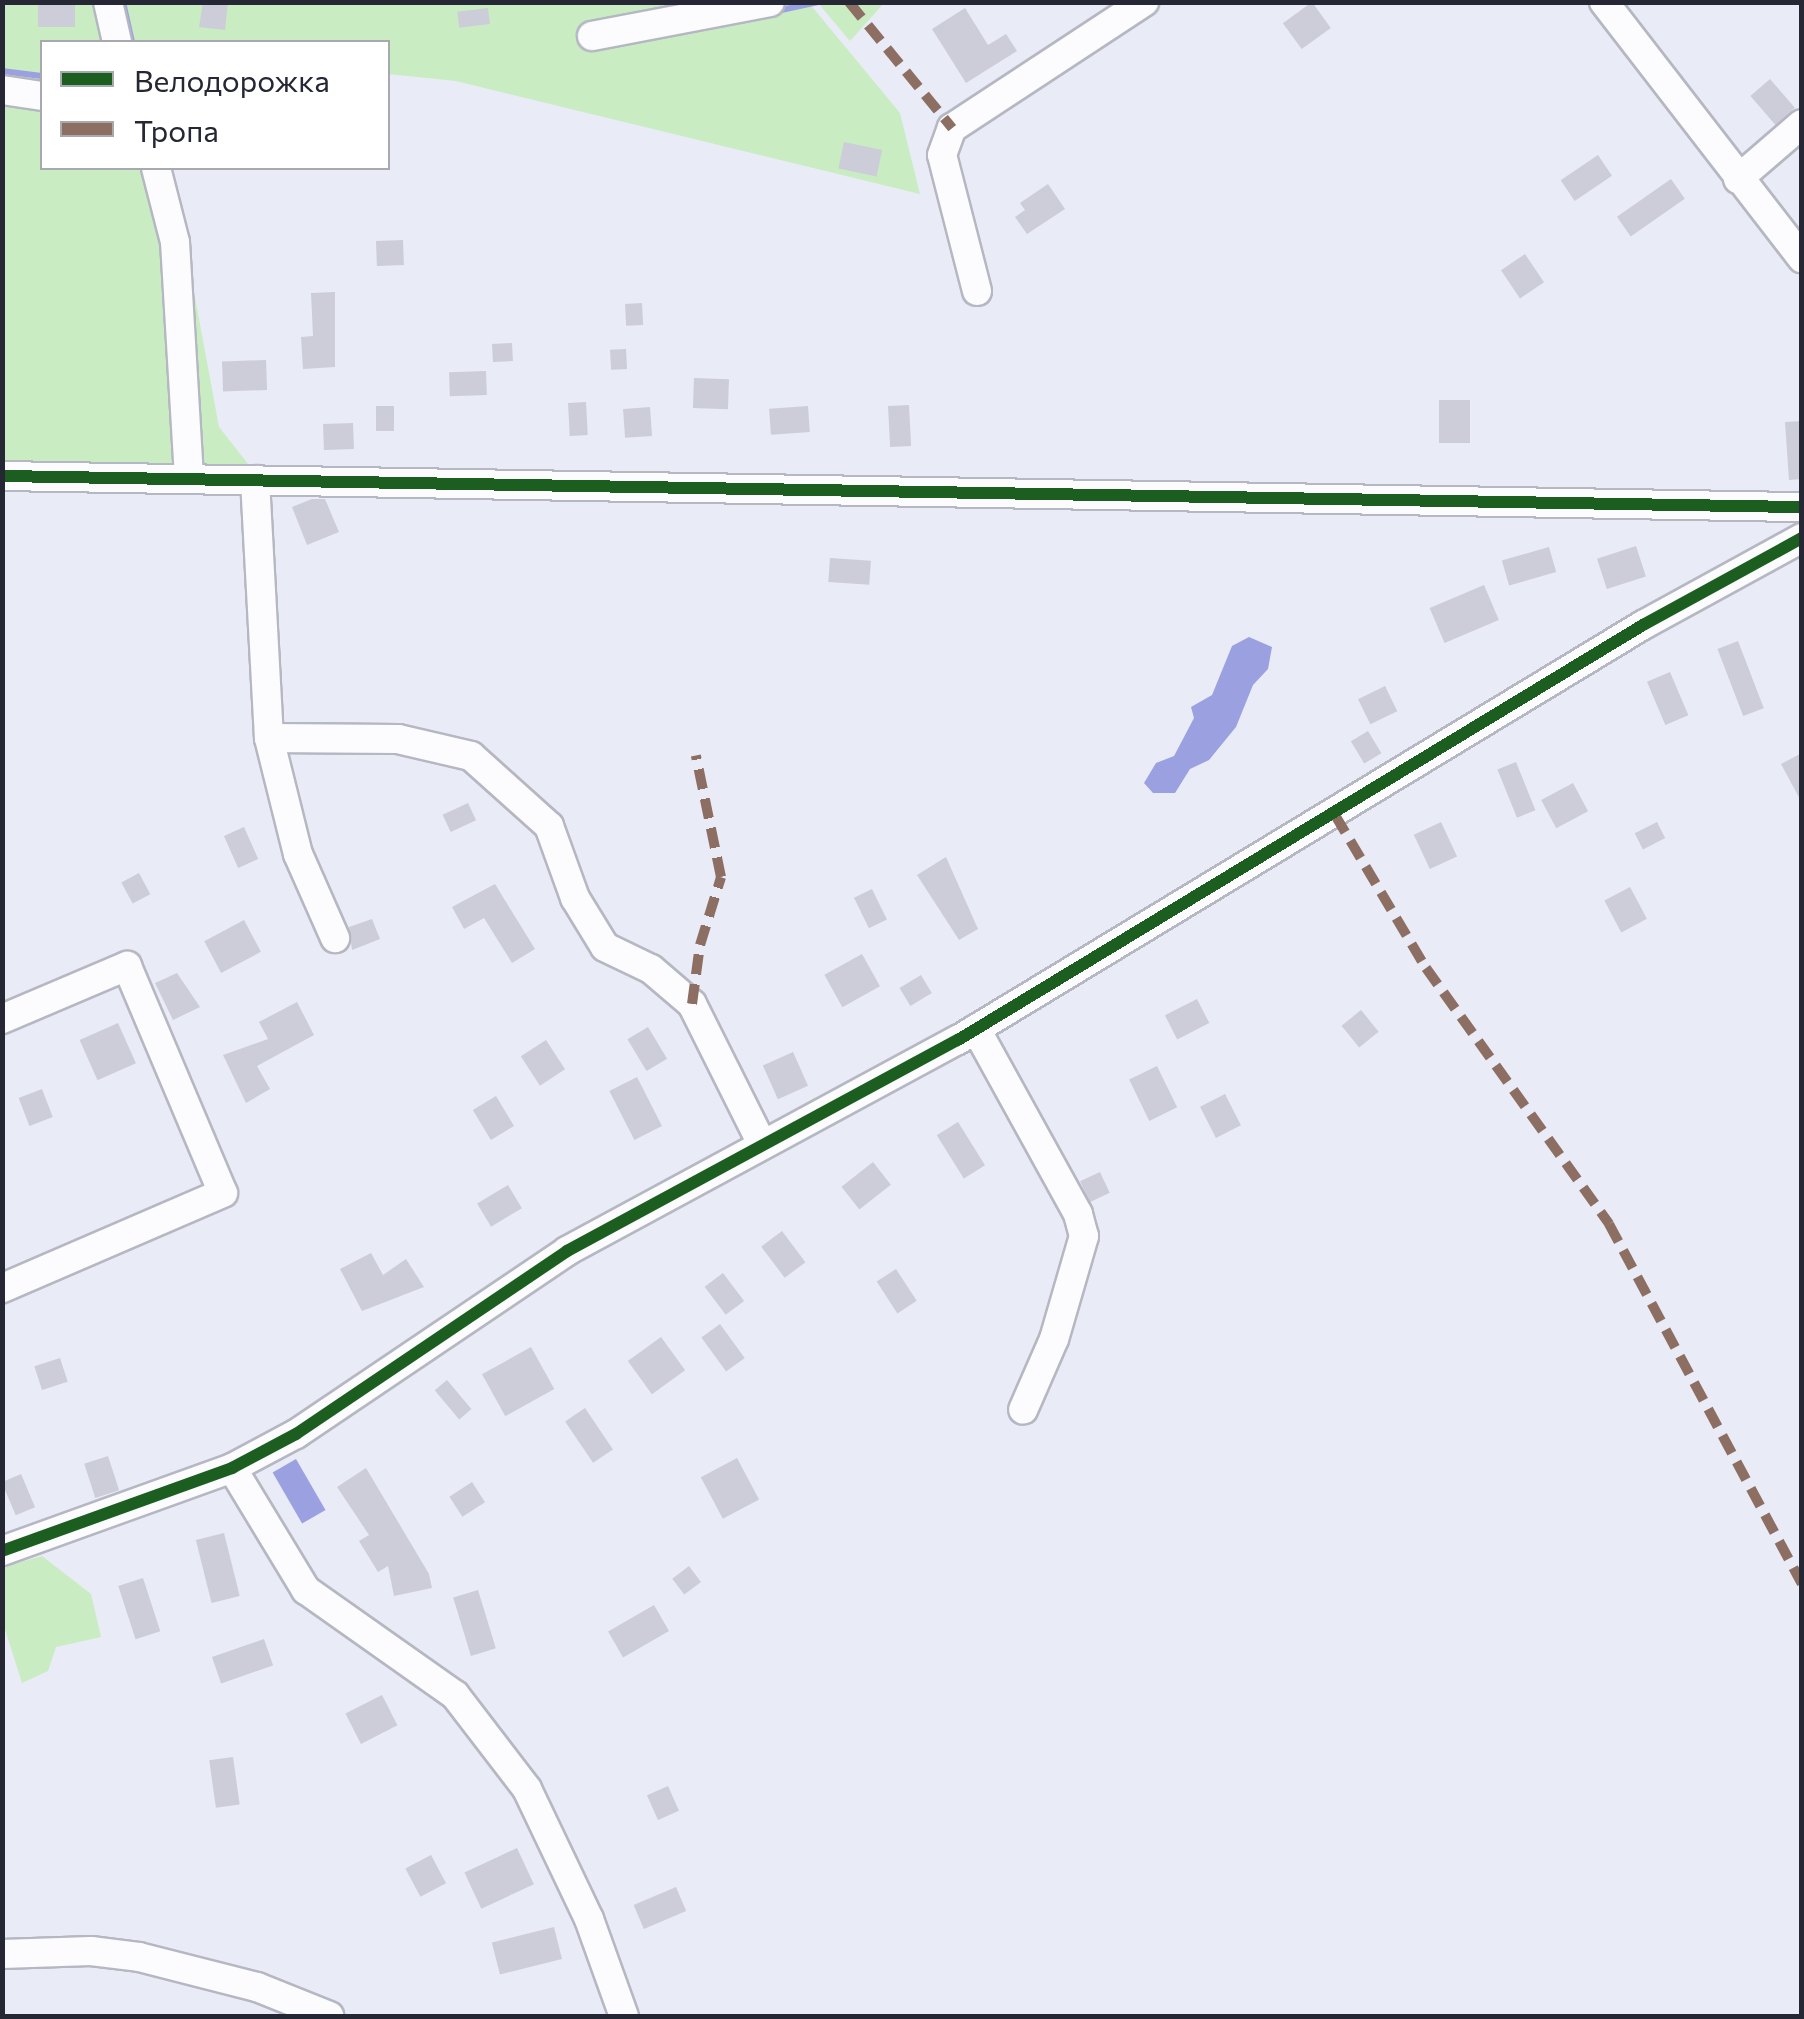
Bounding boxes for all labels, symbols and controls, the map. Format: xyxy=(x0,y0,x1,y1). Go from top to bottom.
legend xyxy=(40,40,390,170)
text: Велодорожка xyxy=(134,61,330,98)
text: Тропа xyxy=(134,111,219,148)

